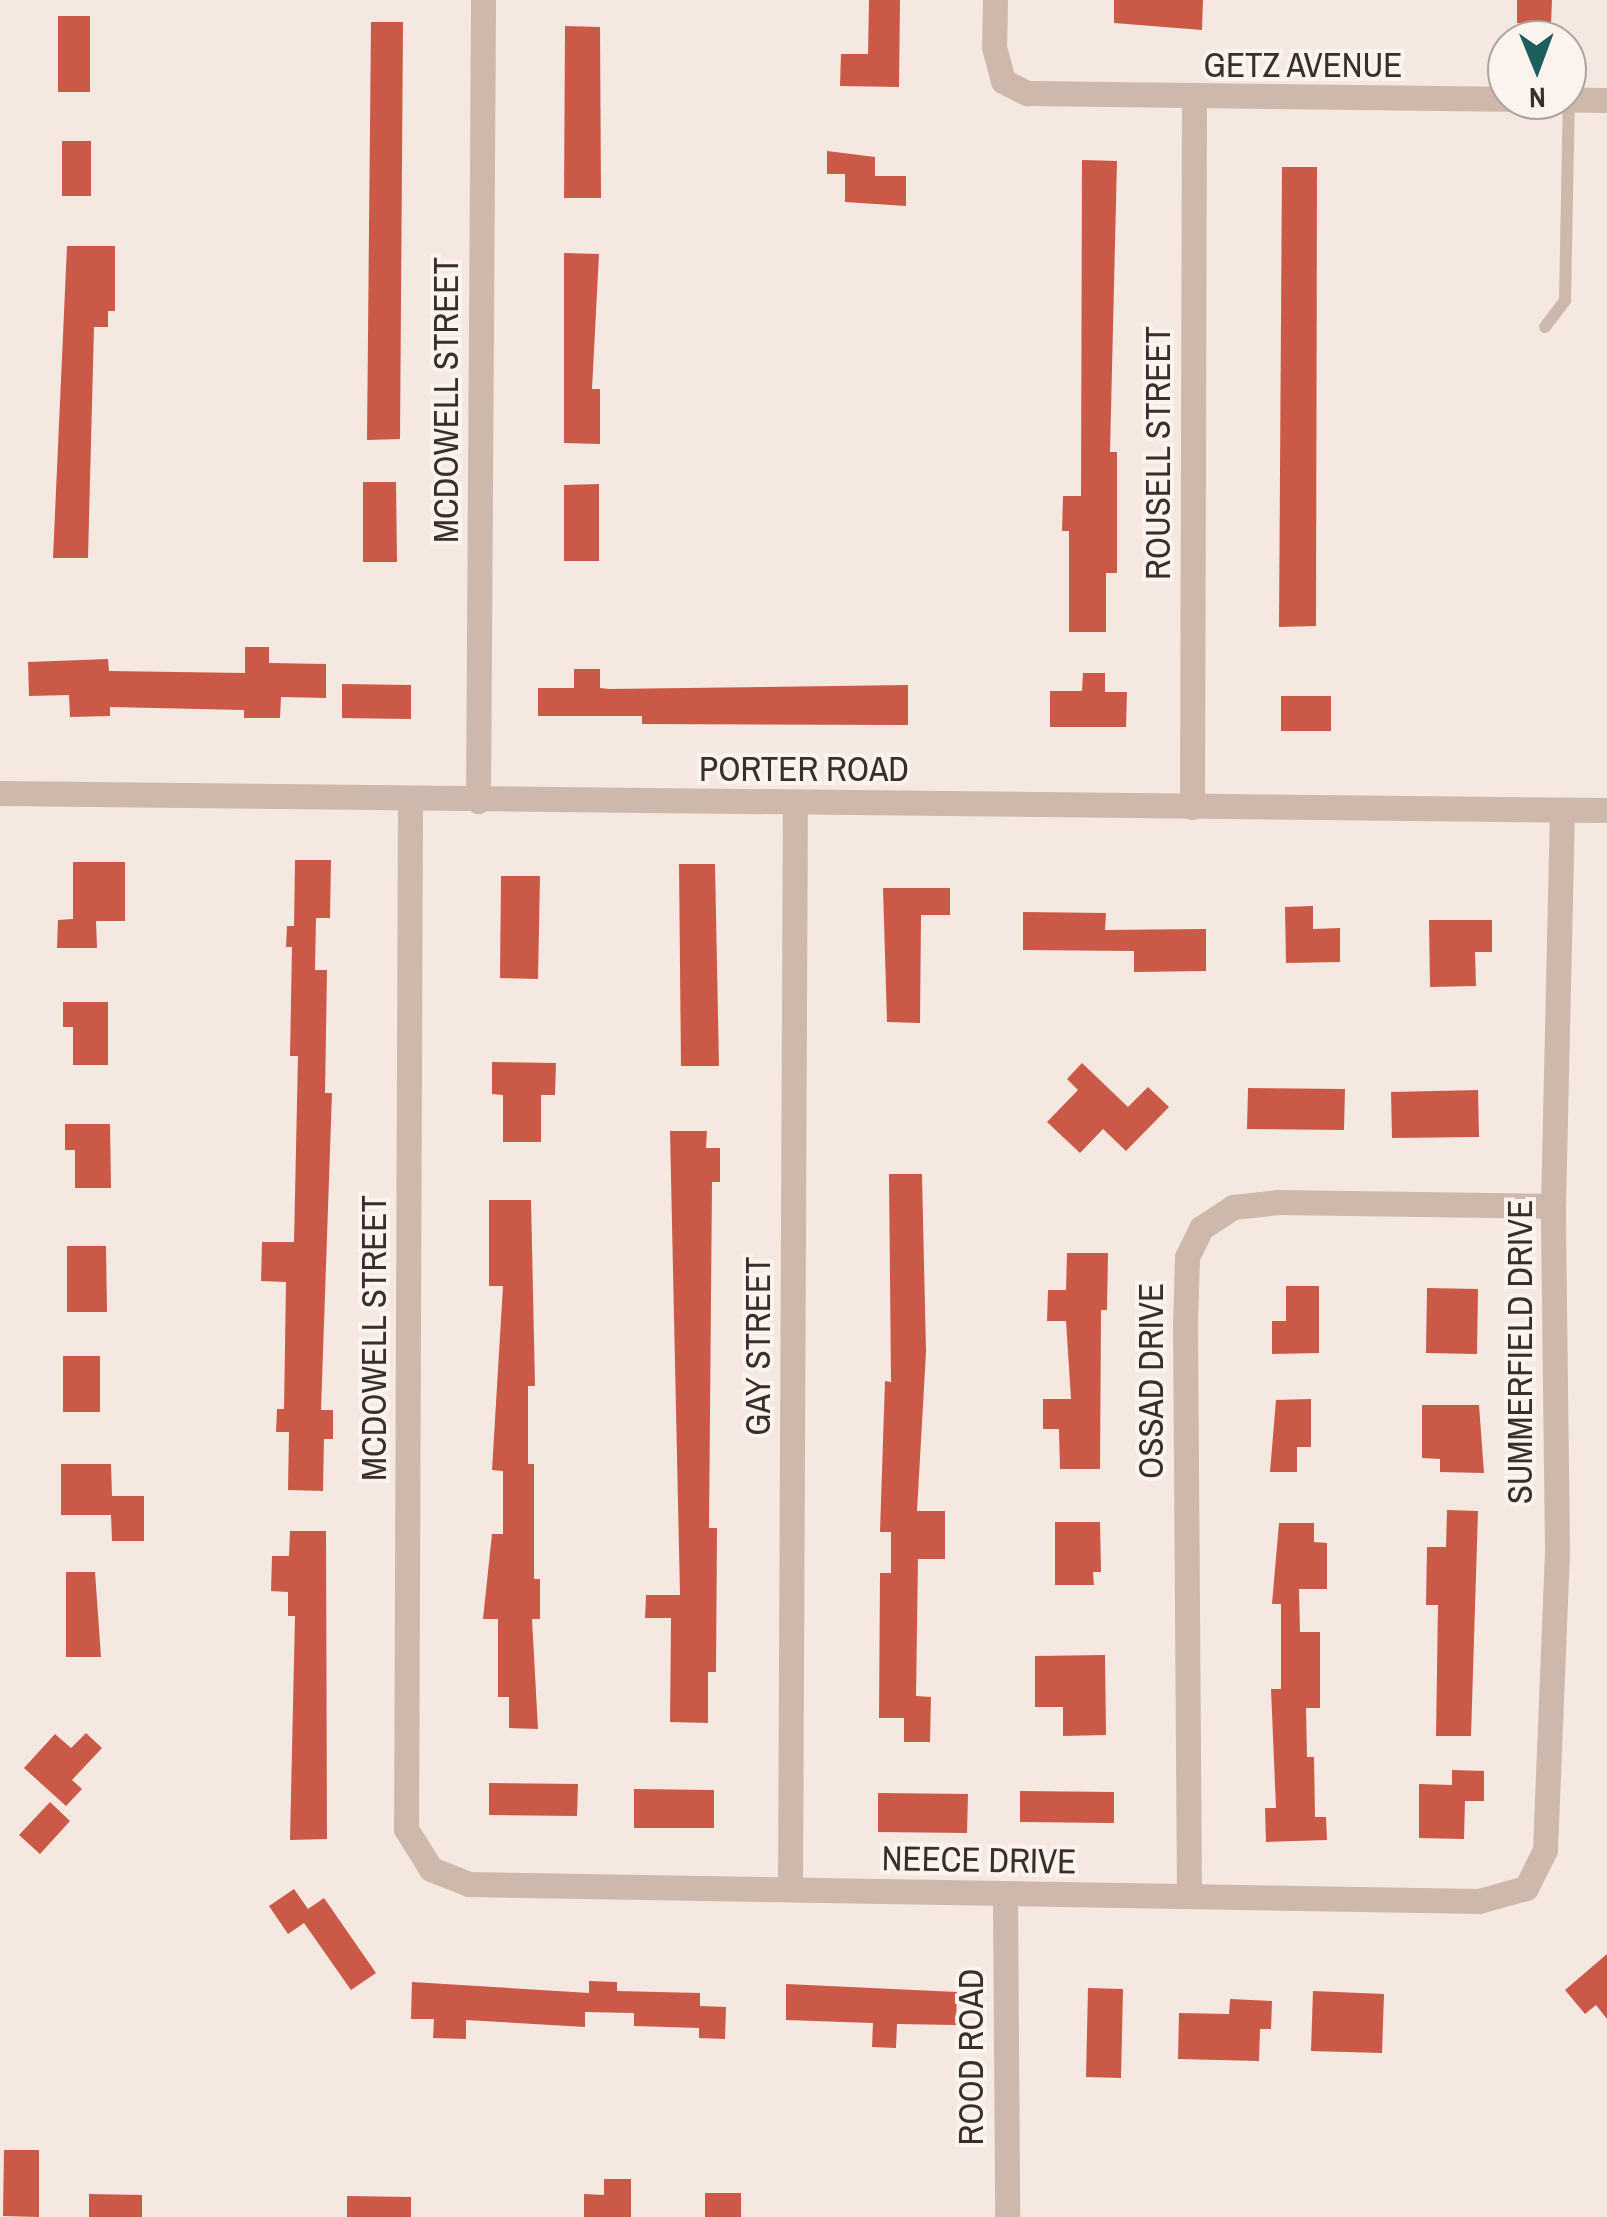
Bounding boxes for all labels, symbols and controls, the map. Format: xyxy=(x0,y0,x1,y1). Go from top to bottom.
north arrow xyxy=(1487,20,1587,120)
street label: GETZ AVENUE xyxy=(1203,44,1403,86)
text: N xyxy=(1529,79,1546,117)
street label: MCDOWELL STREET xyxy=(425,256,467,544)
street label: ROUSELL STREET xyxy=(1137,325,1179,581)
street label: PORTER ROAD xyxy=(699,748,909,790)
street label: MCDOWELL STREET xyxy=(353,1194,395,1482)
street label: SUMMERFIELD DRIVE xyxy=(1499,1200,1541,1504)
street label: GAY STREET xyxy=(737,1256,779,1436)
street label: OSSAD DRIVE xyxy=(1130,1283,1172,1479)
street label: NEECE DRIVE xyxy=(881,1837,1077,1883)
street label: ROOD ROAD xyxy=(950,1969,992,2145)

